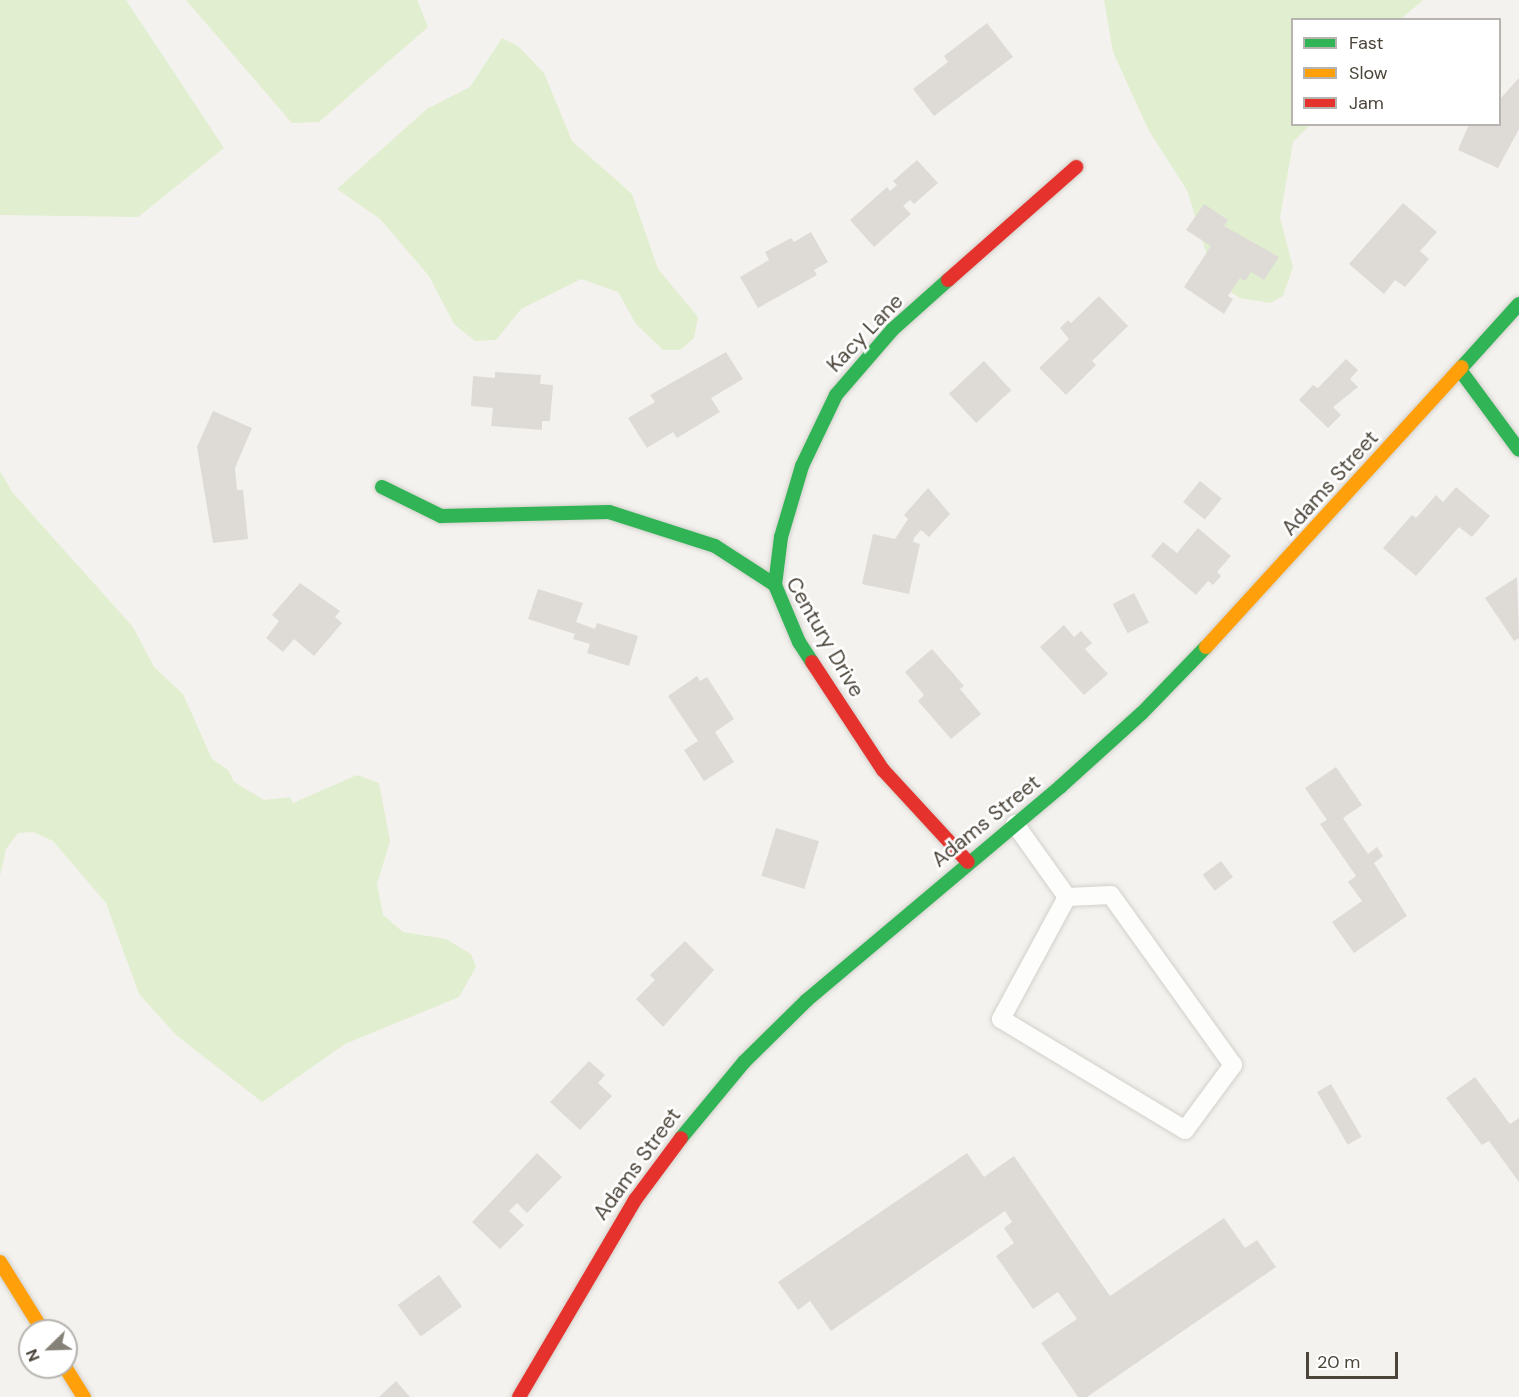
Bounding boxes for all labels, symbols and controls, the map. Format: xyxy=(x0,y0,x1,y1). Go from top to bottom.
legend xyxy=(1291,18,1501,126)
text: Fast xyxy=(1349,31,1384,55)
text: Slow xyxy=(1349,61,1388,85)
text: Jam xyxy=(1349,91,1384,115)
street label: Kacy Lane xyxy=(822,289,908,377)
street label: Adams Street xyxy=(1276,425,1384,541)
street label: Century Drive xyxy=(781,573,869,701)
street label: Adams Street xyxy=(927,770,1045,872)
street label: Adams Street xyxy=(588,1103,686,1225)
north arrow xyxy=(18,1319,78,1379)
scale bar xyxy=(1309,1340,1400,1378)
text: N xyxy=(21,1346,45,1365)
text: 20 m xyxy=(1317,1350,1360,1374)

